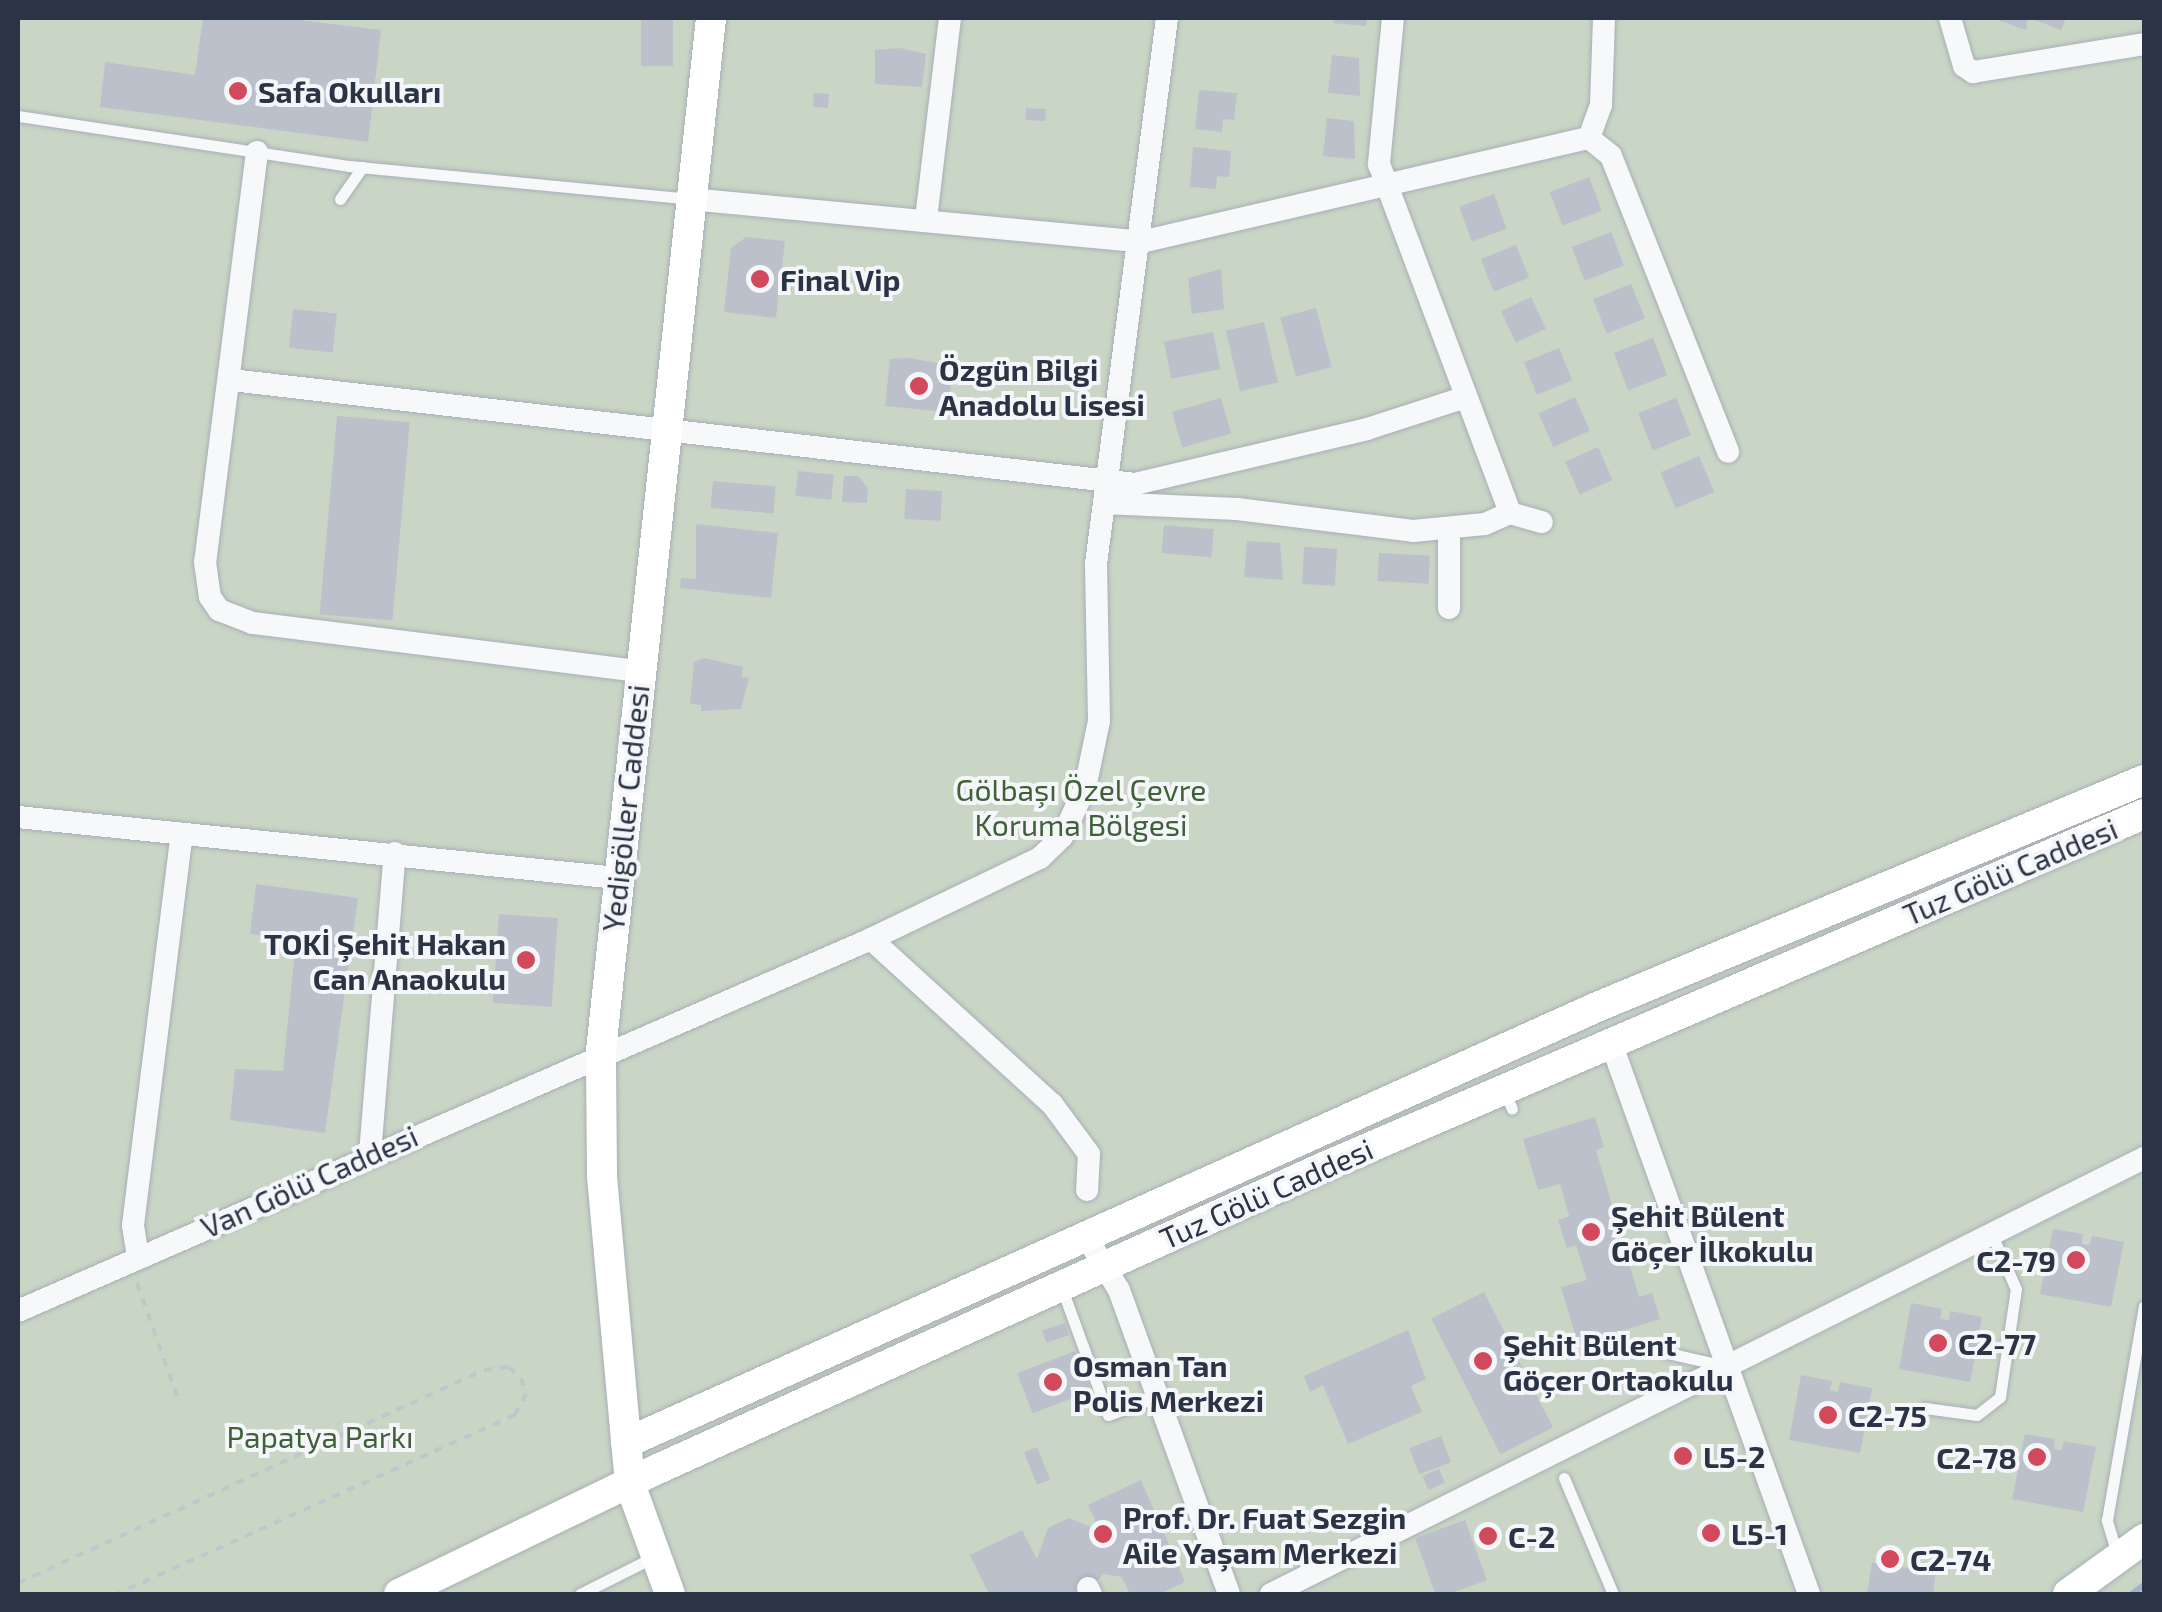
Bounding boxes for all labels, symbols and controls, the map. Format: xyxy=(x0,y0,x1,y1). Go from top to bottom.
place label: Safa Okulları xyxy=(258,73,441,109)
marker: Safa Okulları xyxy=(227,80,249,102)
place label: Final Vip xyxy=(780,261,902,297)
marker: Final Vip xyxy=(749,268,771,290)
place label: Özgün Bilgi Anadolu Lisesi xyxy=(939,351,1145,422)
marker: Özgün Bilgi Anadolu Lisesi xyxy=(908,375,930,397)
street label: Yedigöller Caddesi xyxy=(594,682,656,934)
park label: Gölbaşı Özel Çevre Koruma Bölgesi xyxy=(955,771,1207,842)
street label: Tuz Gölü Caddesi xyxy=(1897,810,2123,932)
place label: TOKİ Şehit Hakan Can Anaokulu xyxy=(264,925,506,996)
marker: TOKİ Şehit Hakan Can Anaokulu xyxy=(515,949,537,971)
street label: Van Gölü Caddesi xyxy=(195,1117,423,1245)
street label: Tuz Gölü Caddesi xyxy=(1154,1130,1378,1256)
place label: Şehit Bülent Göçer İlkokulu xyxy=(1611,1197,1814,1268)
marker: Şehit Bülent Göçer İlkokulu xyxy=(1580,1221,1602,1243)
place label: C2-79 xyxy=(1976,1242,2056,1278)
marker: C2-79 xyxy=(2065,1249,2087,1271)
place label: C2-77 xyxy=(1958,1325,2036,1361)
place label: Şehit Bülent Göçer Ortaokulu xyxy=(1503,1326,1734,1396)
marker: C2-77 xyxy=(1927,1332,1949,1354)
place label: Osman Tan Polis Merkezi xyxy=(1073,1347,1264,1418)
marker: Şehit Bülent Göçer Ortaokulu xyxy=(1472,1350,1494,1372)
marker: Osman Tan Polis Merkezi xyxy=(1042,1371,1064,1393)
place label: C2-75 xyxy=(1848,1397,1927,1433)
marker: C2-75 xyxy=(1817,1404,1839,1426)
park label: Papatya Parkı xyxy=(226,1418,414,1454)
place label: L5-2 xyxy=(1703,1438,1765,1474)
place label: C2-78 xyxy=(1936,1439,2017,1475)
marker: L5-2 xyxy=(1672,1445,1694,1467)
marker: C2-78 xyxy=(2026,1446,2048,1468)
place label: Prof. Dr. Fuat Sezgin Aile Yaşam Merkezi xyxy=(1123,1499,1406,1570)
place label: L5-1 xyxy=(1731,1515,1788,1551)
place label: C-2 xyxy=(1508,1518,1555,1554)
marker: L5-1 xyxy=(1700,1522,1722,1544)
marker: Prof. Dr. Fuat Sezgin Aile Yaşam Merkezi xyxy=(1092,1523,1114,1545)
marker: C-2 xyxy=(1477,1525,1499,1547)
place label: C2-74 xyxy=(1910,1541,1991,1577)
marker: C2-74 xyxy=(1879,1548,1901,1570)

